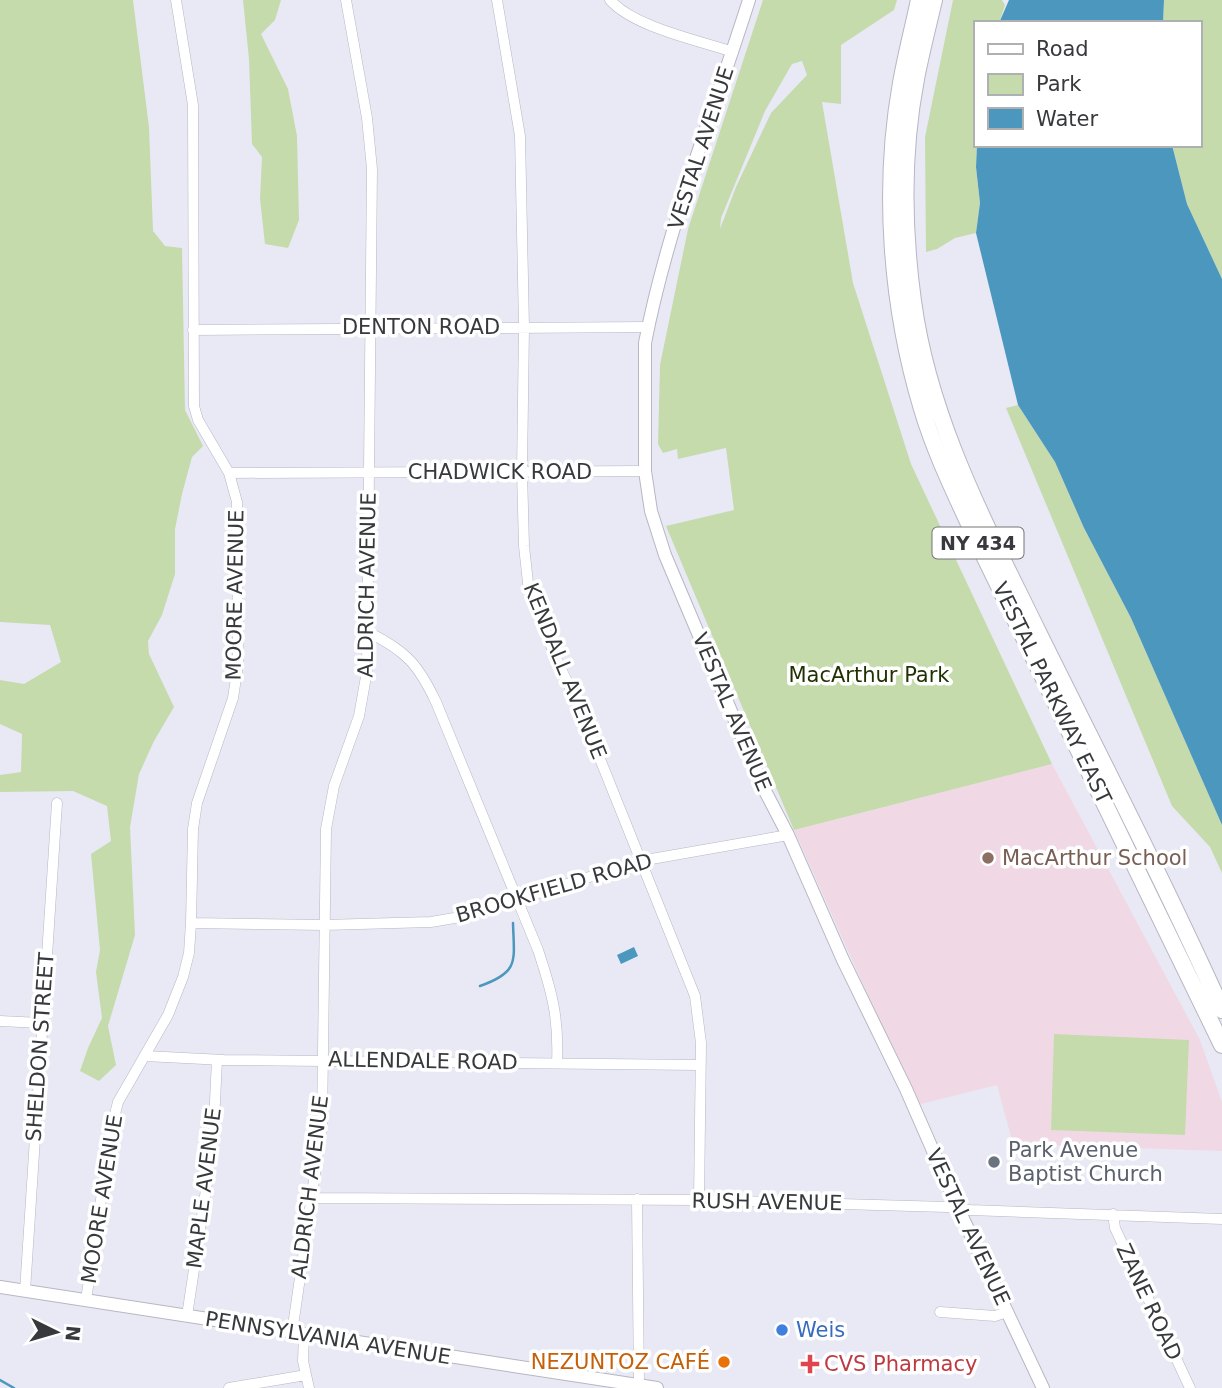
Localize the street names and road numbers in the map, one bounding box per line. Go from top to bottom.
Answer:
street label: VESTAL AVENUE [663,63,739,233]
street label: DENTON ROAD [342,315,500,339]
street label: CHADWICK ROAD [408,460,592,484]
street label: ALDRICH AVENUE [353,492,381,678]
street label: MOORE AVENUE [222,509,248,681]
road number: NY 434 [932,528,1024,558]
street label: VESTAL PARKWAY EAST [988,578,1116,808]
street label: KENDALL AVENUE [519,579,611,763]
street label: VESTAL AVENUE [688,629,776,795]
street label: BROOKFIELD ROAD [453,848,655,928]
street label: SHELDON STREET [21,952,59,1142]
street label: ALLENDALE ROAD [328,1047,518,1075]
street label: ALDRICH AVENUE [287,1094,333,1280]
street label: MAPLE AVENUE [182,1106,226,1270]
street label: MOORE AVENUE [77,1113,127,1285]
street label: VESTAL AVENUE [921,1145,1015,1309]
street label: RUSH AVENUE [691,1189,843,1215]
street label: ZANE ROAD [1112,1240,1186,1364]
street label: PENNSYLVANIA AVENUE [204,1307,452,1369]

